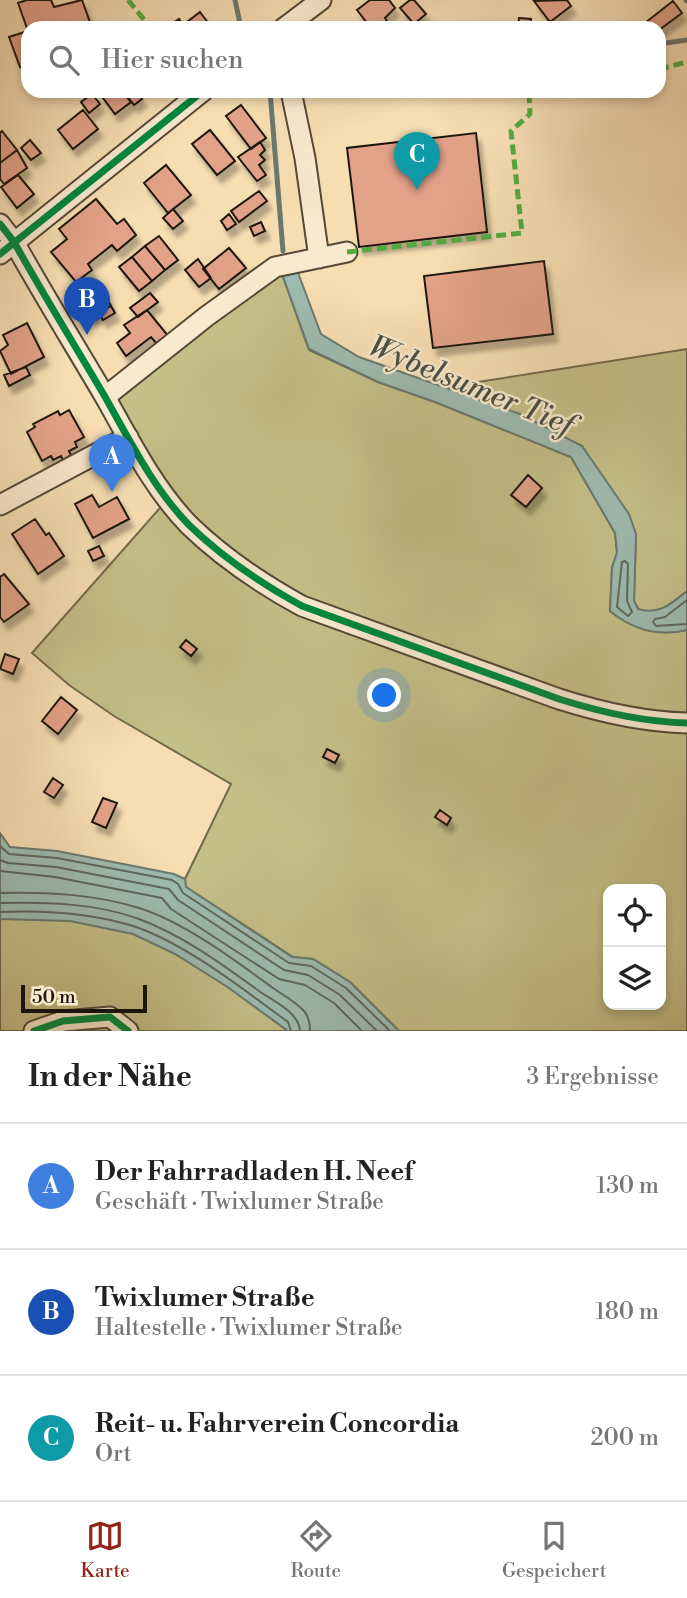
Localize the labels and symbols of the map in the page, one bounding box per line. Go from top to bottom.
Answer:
pin: C [394,132,440,190]
pin: B [64,277,110,335]
water label: Wybelsumer Tief [363,328,586,447]
pin: A [89,434,135,492]
your location [367,678,401,712]
scale bar [21,982,147,1014]

